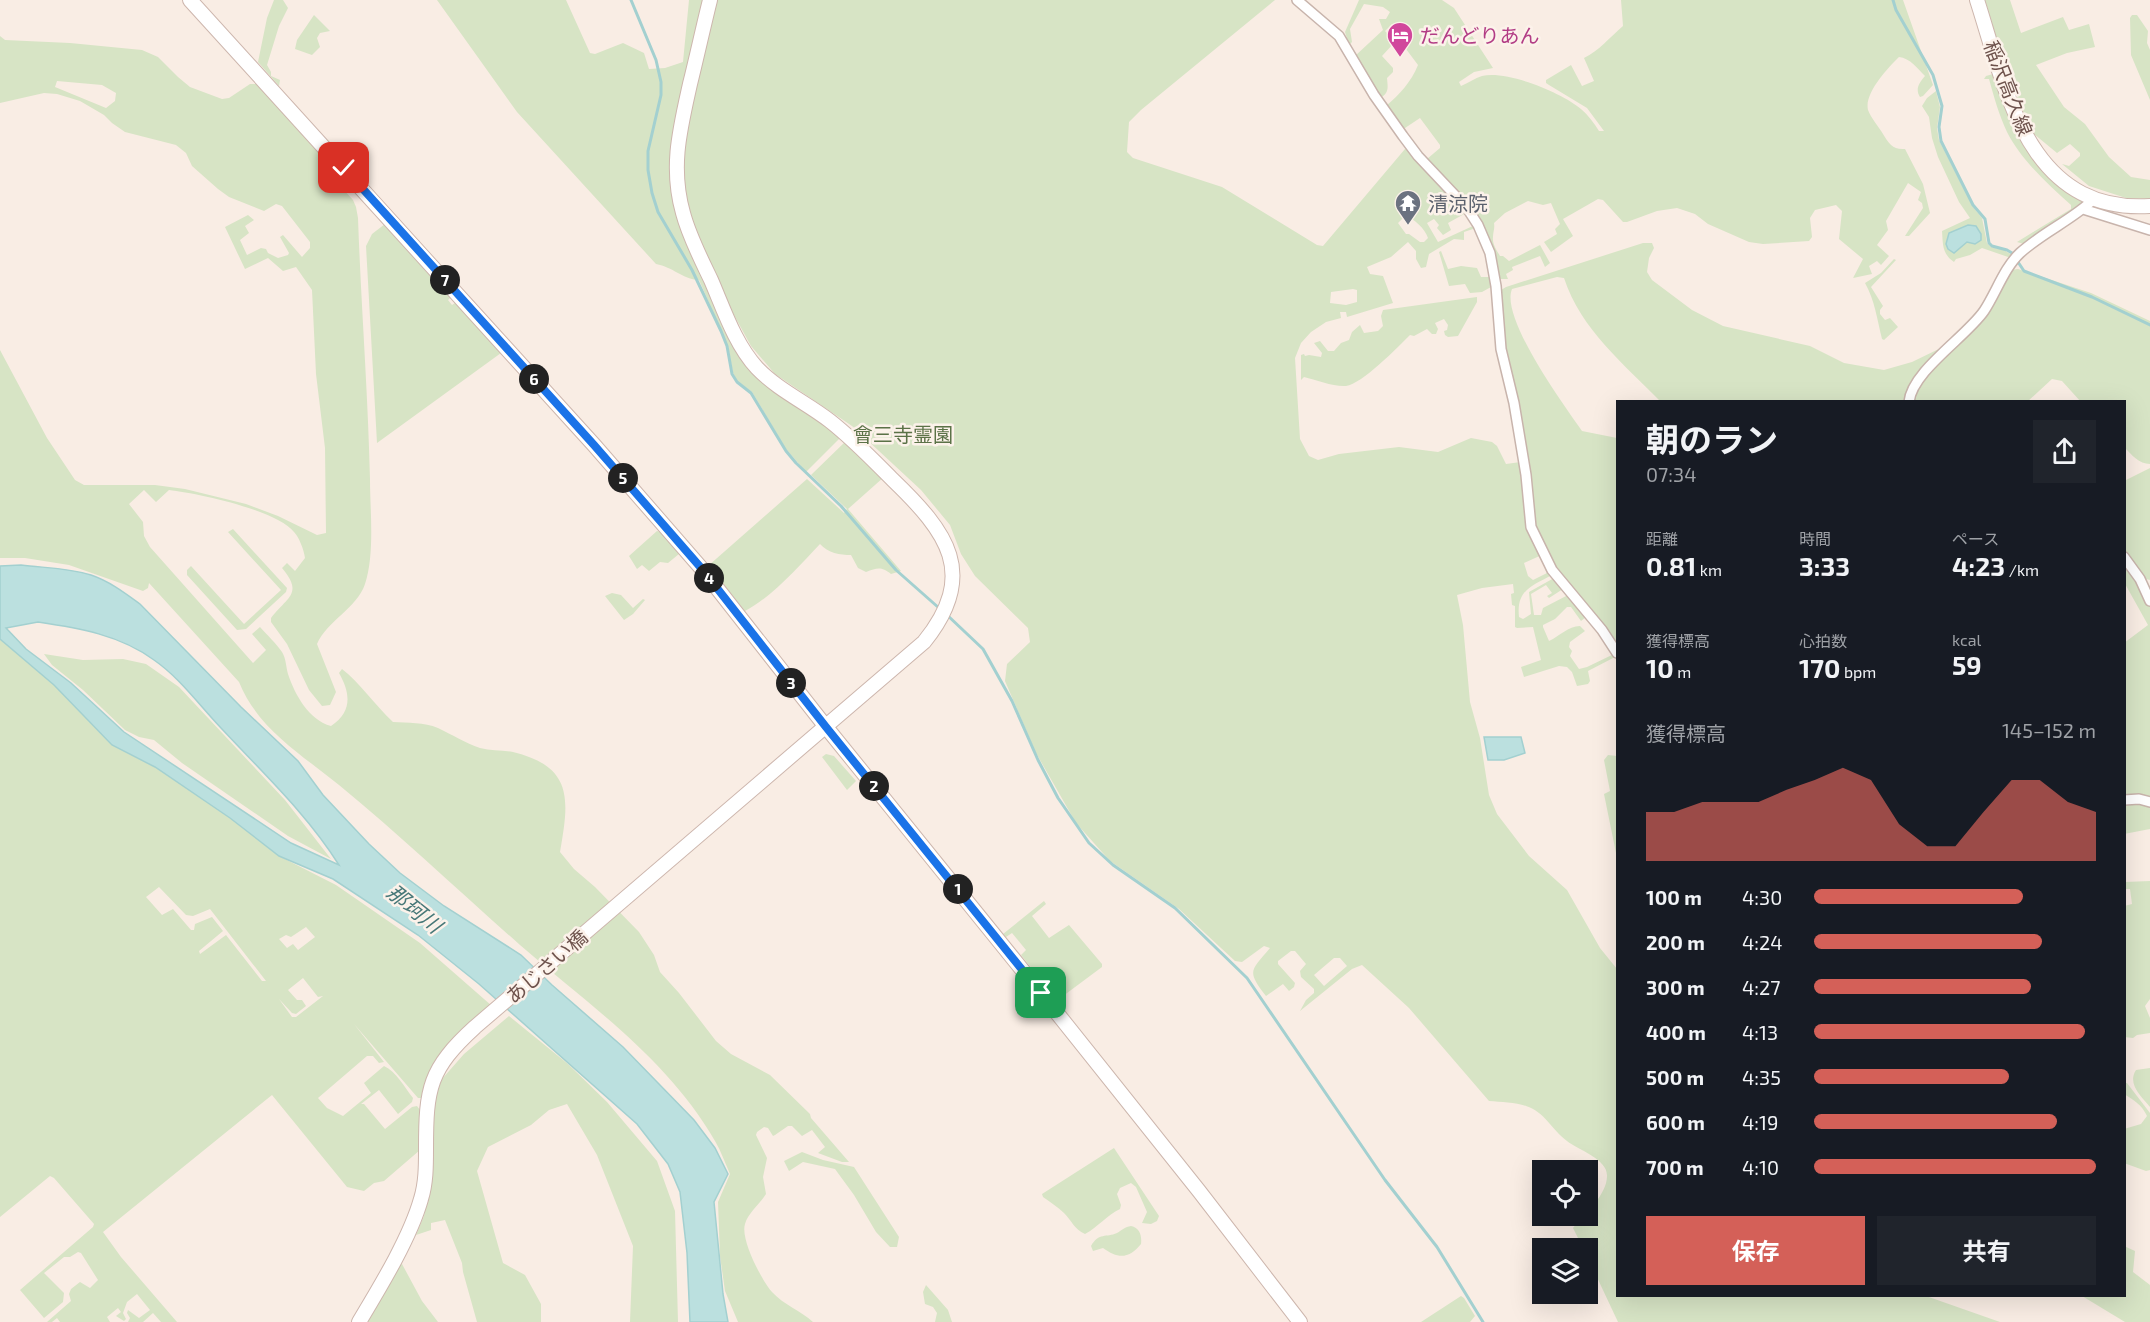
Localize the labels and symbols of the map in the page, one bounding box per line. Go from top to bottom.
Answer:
hotel icon: だんどりあん [1385,20,1415,58]
place label: だんどりあん [1420,23,1539,47]
street label: 稲沢高久線 [1980,37,2038,139]
pin [318,142,369,193]
temple icon: 清涼院 [1393,188,1423,226]
place label: 清涼院 [1428,191,1488,215]
pin: 7 [430,265,460,295]
pin: 6 [519,364,549,394]
park label: 會三寺霊園 [853,422,953,446]
pin: 5 [608,463,638,493]
pin: 4 [694,563,724,593]
pin: 3 [776,668,806,698]
pin: 2 [859,771,889,801]
pin: 1 [943,874,973,904]
water label: 那珂川 [383,878,449,939]
street label: あじさい橋 [500,924,592,1008]
pin [1015,967,1066,1018]

